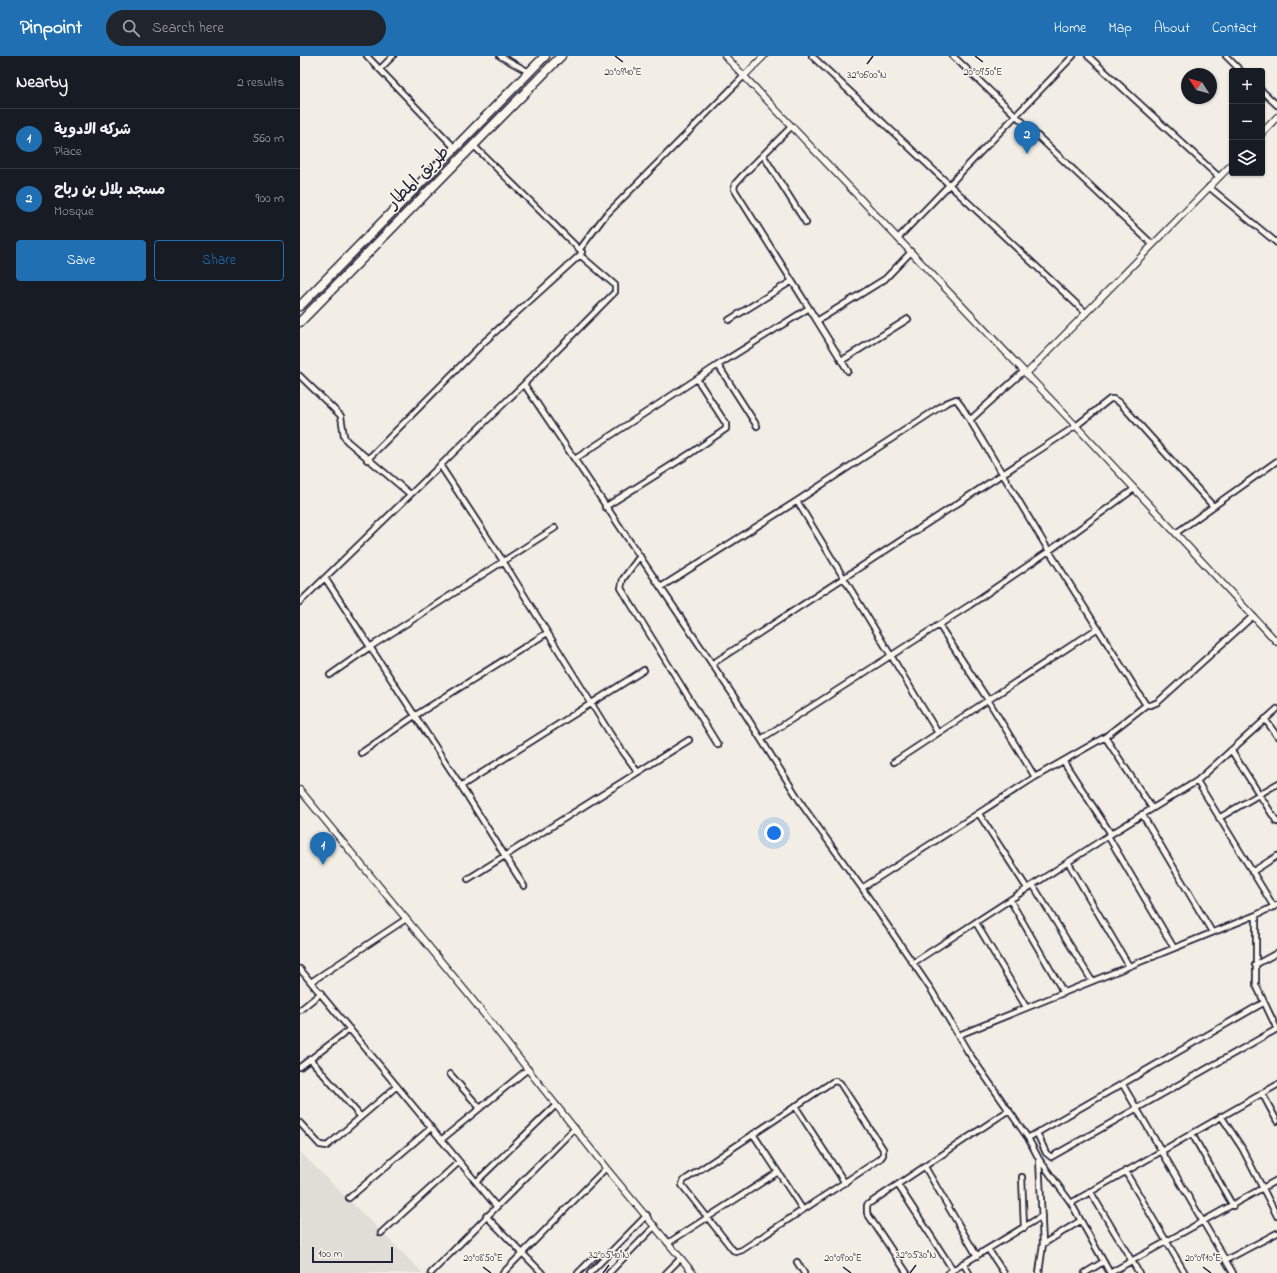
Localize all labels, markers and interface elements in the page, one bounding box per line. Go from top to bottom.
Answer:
search box [106,10,386,46]
text: Pinpoint [20,15,82,42]
icon: search [120,17,142,39]
text: Search here [152,17,224,39]
text: Home [1054,18,1086,39]
text: Map [1108,18,1132,39]
text: About [1154,18,1190,39]
text: Contact [1212,18,1257,39]
text: 20°09'40"E [604,65,642,80]
text: 20°09'50"E [964,65,1002,80]
text: 32°06'00"N [847,68,887,83]
north arrow [1181,68,1217,104]
map controls [1229,68,1265,176]
button: + [1229,68,1265,104]
text: Nearby [16,70,68,95]
text: 2 results [237,73,284,92]
button: − [1229,104,1265,140]
text: شركه الادوية [54,119,131,141]
pin: 2 [1014,121,1040,154]
text: 1 [27,129,31,148]
text: 560 m [252,129,284,148]
button: layers [1229,140,1265,176]
street label: طريق المطار [380,141,456,217]
text: Place [54,142,82,161]
text: مسجد بلال بن رباح [54,179,165,201]
text: 2 [26,189,32,208]
text: 900 m [256,189,284,208]
text: Mosque [54,202,94,221]
button: Save [16,240,146,281]
button: Share [154,240,284,281]
your location [764,823,784,843]
pin: 1 [310,832,336,865]
scale bar [312,1245,393,1264]
text: 100 m [318,1246,342,1262]
text: 32°05'40"N [589,1248,629,1263]
text: 32°05'30"N [896,1248,936,1263]
text: 20°08'50"E [463,1251,503,1266]
text: 20°09'00"E [824,1251,862,1266]
text: 20°09'10"E [1185,1251,1221,1266]

